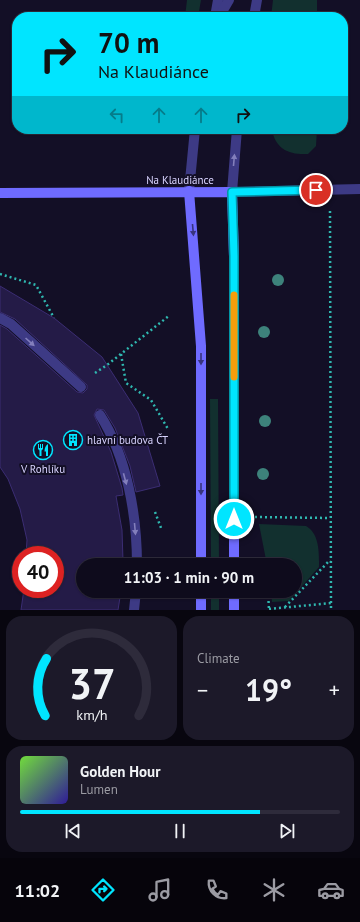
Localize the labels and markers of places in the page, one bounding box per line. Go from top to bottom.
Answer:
pin [299,173,333,207]
building icon: hlavní budova ČT [62,429,84,451]
place label: hlavní budova ČT [87,433,168,447]
restaurant icon: V Rohlíku [32,439,54,461]
place label: V Rohlíku [20,462,65,476]

